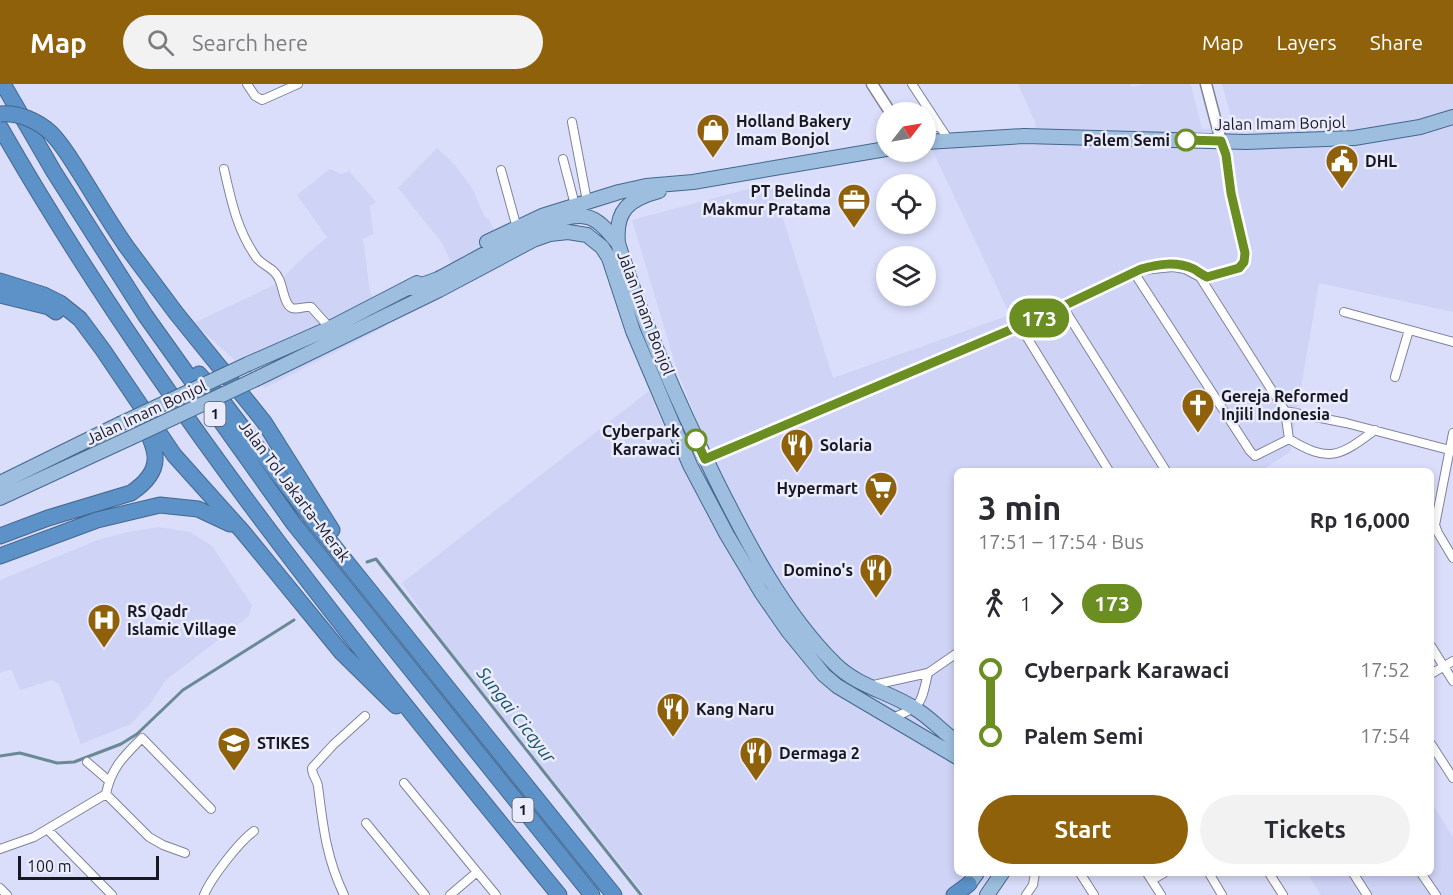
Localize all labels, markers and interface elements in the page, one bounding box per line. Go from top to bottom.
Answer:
search box [123,15,543,69]
icon: search [144,26,177,59]
text: Map [30,27,87,58]
text: Search here [192,30,308,55]
text: Map [1202,30,1243,54]
text: Layers [1276,30,1337,54]
text: Share [1370,30,1423,54]
north arrow [876,102,936,162]
map controls [876,102,936,306]
shop icon: Holland Bakery Imam Bonjol [695,112,731,159]
place label: Holland Bakery Imam Bonjol [736,112,852,148]
street label: Jalan Imam Bonjol [1214,113,1346,133]
marker: Palem Semi [1175,129,1197,151]
place label: Palem Semi [1083,131,1170,149]
public building icon: DHL [1324,143,1360,190]
place label: DHL [1365,152,1397,170]
button: locate [876,174,936,234]
place label: PT Belinda Makmur Pratama [702,182,831,218]
office icon: PT Belinda Makmur Pratama [836,182,872,229]
button: layers [876,246,936,306]
street label: Jalan Imam Bonjol [614,249,678,377]
line badge: 173 [1004,298,1074,338]
text: 173 [1021,306,1057,330]
street label: Jalan Imam Bonjol [83,376,209,448]
church icon: Gereja Reformed Injili Indonesia [1180,387,1216,434]
place label: Gereja Reformed Injili Indonesia [1221,387,1349,423]
road number: 1 [204,402,226,426]
street label: Jalan Tol Jakarta–Merak [236,417,354,565]
place label: Cyberpark Karawaci [602,422,680,458]
restaurant icon: Solaria [779,427,815,474]
marker: Cyberpark Karawaci [685,429,707,451]
place label: Solaria [820,436,872,454]
supermarket icon: Hypermart [863,470,899,517]
place label: Hypermart [777,479,858,497]
text: 3 min [978,489,1061,526]
text: Rp 16,000 [1310,507,1410,532]
text: 17:51 – 17:54 · Bus [978,530,1144,553]
restaurant icon: Domino's [858,552,894,599]
place label: Domino's [783,561,853,579]
icon: walk [978,587,1011,620]
icon: forward [1040,587,1073,620]
text: 173 [1094,591,1130,615]
text: 1 [1020,592,1031,615]
hospital icon: RS Qadr Islamic Village [86,602,122,649]
place label: RS Qadr Islamic Village [127,602,236,638]
text: Cyberpark Karawaci [1024,657,1229,682]
text: 17:52 [1360,658,1410,681]
water label: Sungai Cicayur [473,662,561,767]
restaurant icon: Kang Naru [655,691,691,738]
place label: Kang Naru [696,700,774,718]
text: Palem Semi [1024,723,1143,748]
text: 17:54 [1360,724,1410,747]
school or university icon: STIKES [216,725,252,772]
place label: STIKES [257,734,310,752]
restaurant icon: Dermaga 2 [738,735,774,782]
place label: Dermaga 2 [779,744,860,762]
button: Start [978,795,1188,864]
button: Tickets [1200,795,1410,864]
road number: 1 [512,798,534,822]
scale bar [18,853,159,880]
text: 100 m [27,857,72,875]

